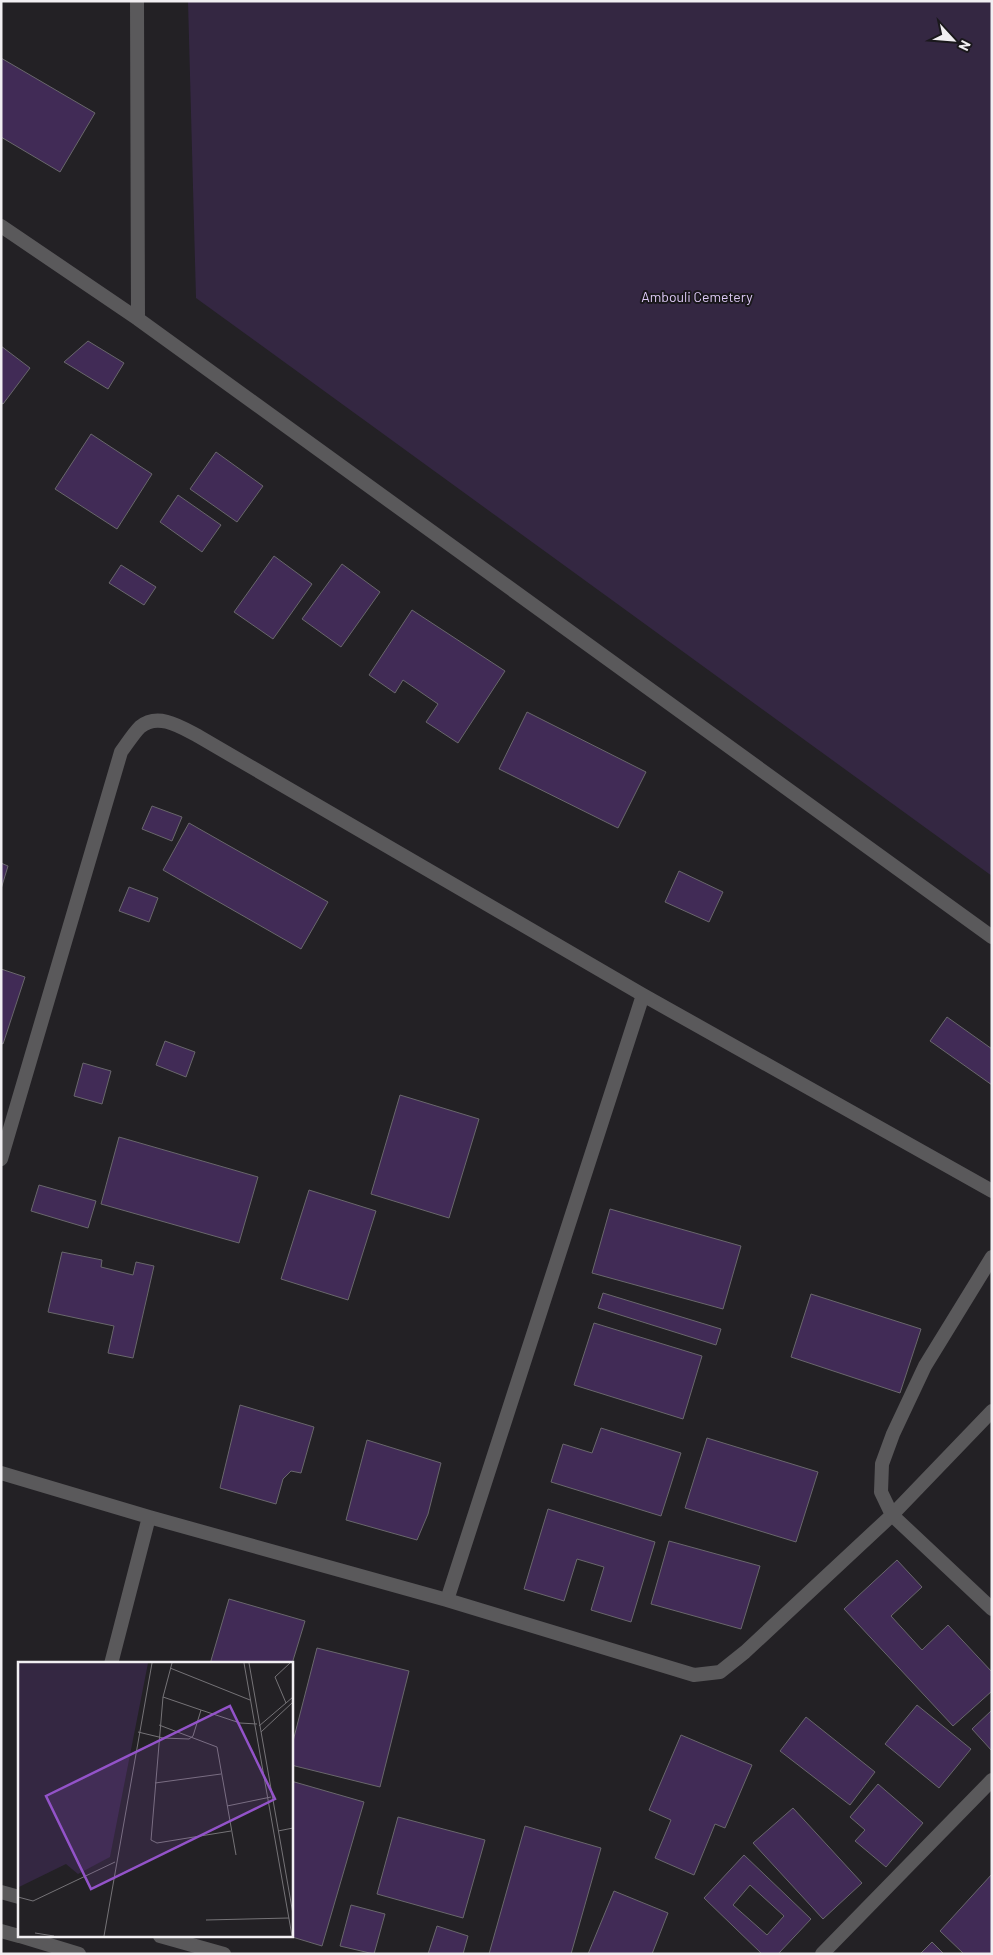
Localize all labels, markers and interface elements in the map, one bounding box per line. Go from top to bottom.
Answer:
north arrow [928,15,978,65]
text: N [955,38,975,54]
park label: Ambouli Cemetery [641,288,753,305]
inset map [18,1662,292,1938]

